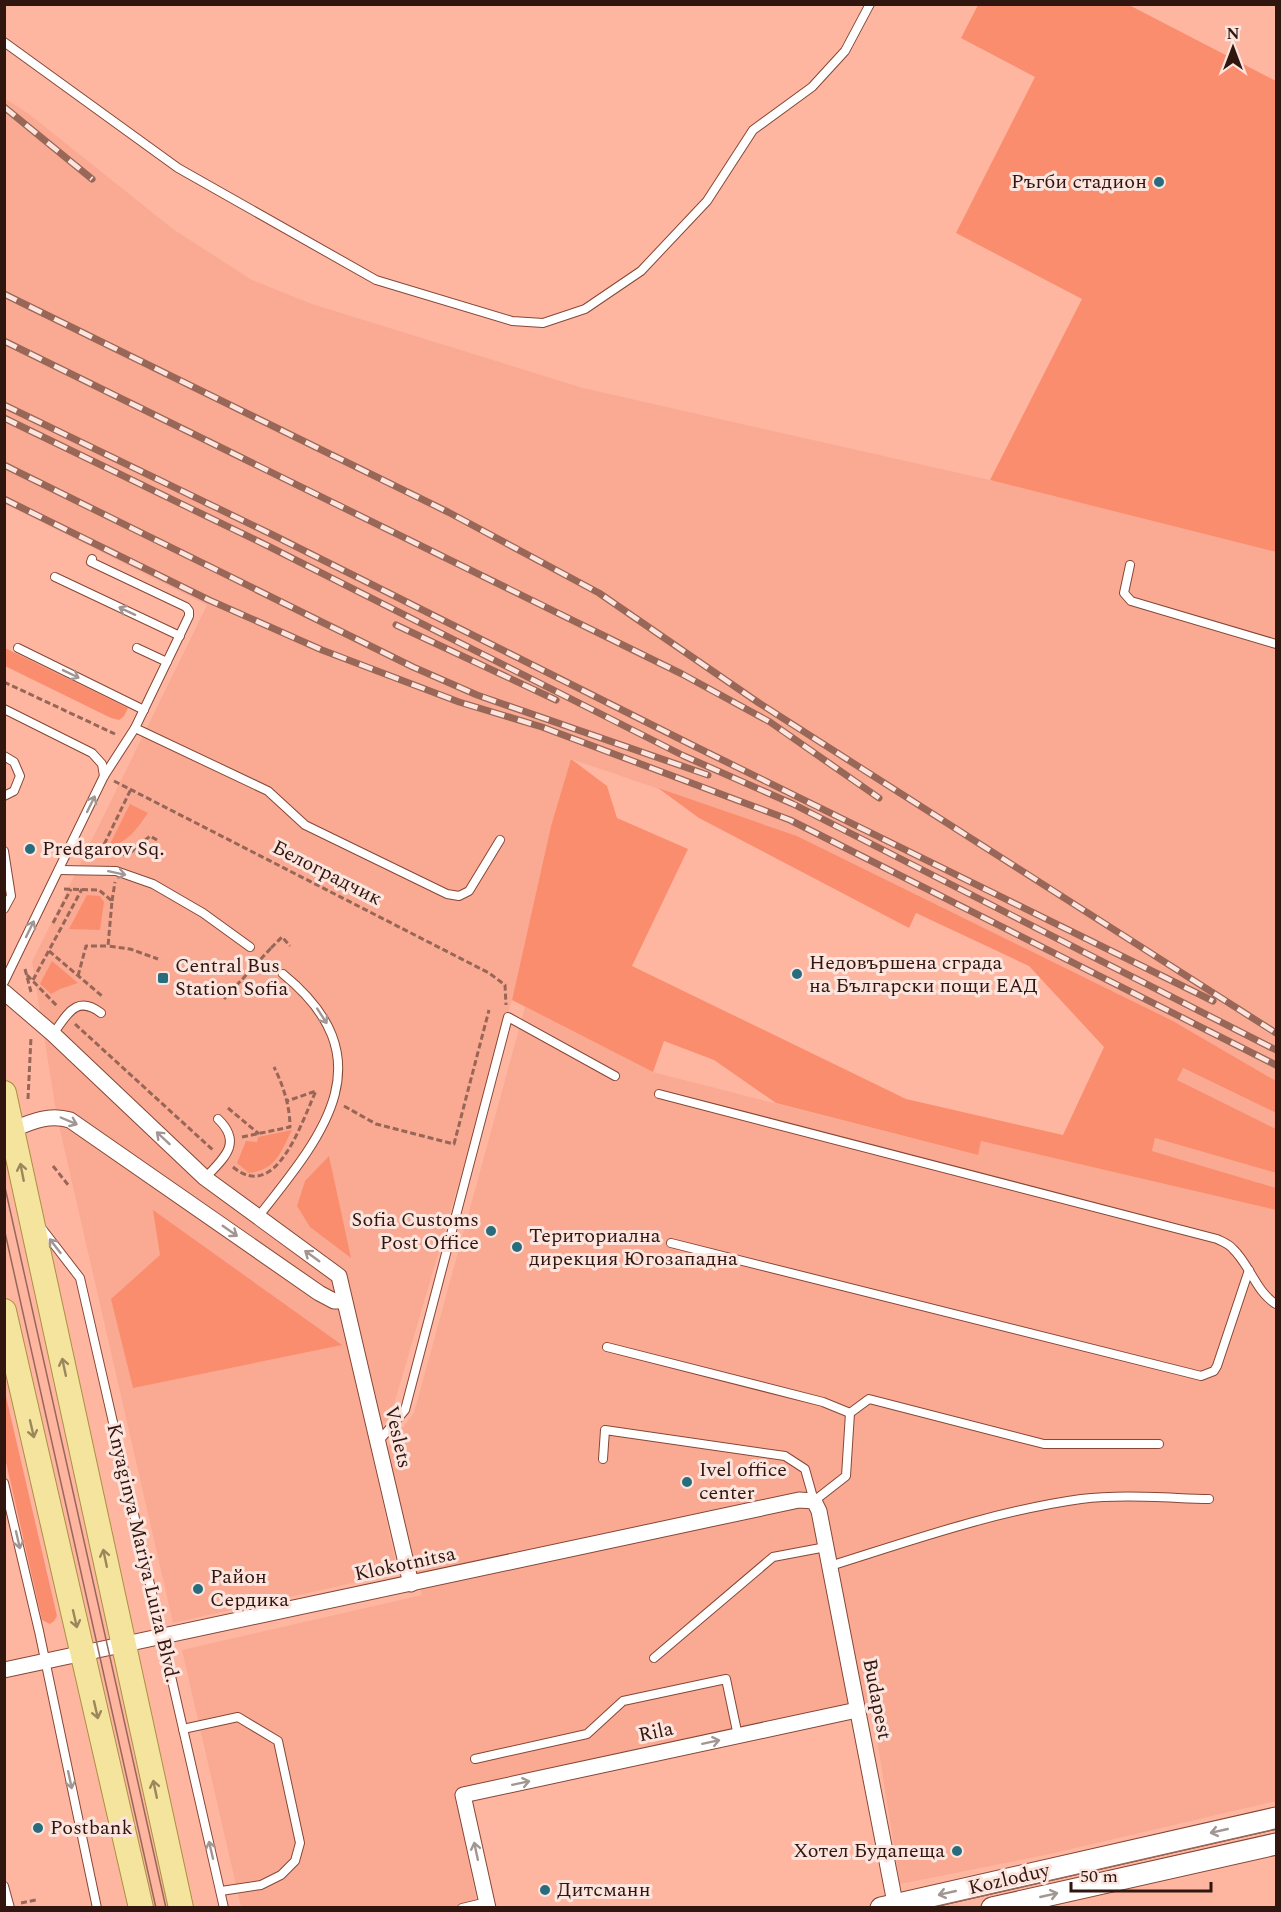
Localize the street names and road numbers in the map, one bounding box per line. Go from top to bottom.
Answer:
street label: Белоградчик [267,832,387,914]
street label: Veslets [376,1403,420,1471]
street label: Knyaginya Mariya Luiza Blvd. [99,1421,187,1685]
street label: Klokotnitsa [352,1539,459,1589]
street label: Budapest [854,1656,900,1742]
street label: Rila [636,1714,677,1750]
street label: Kozloduy [965,1855,1054,1903]

